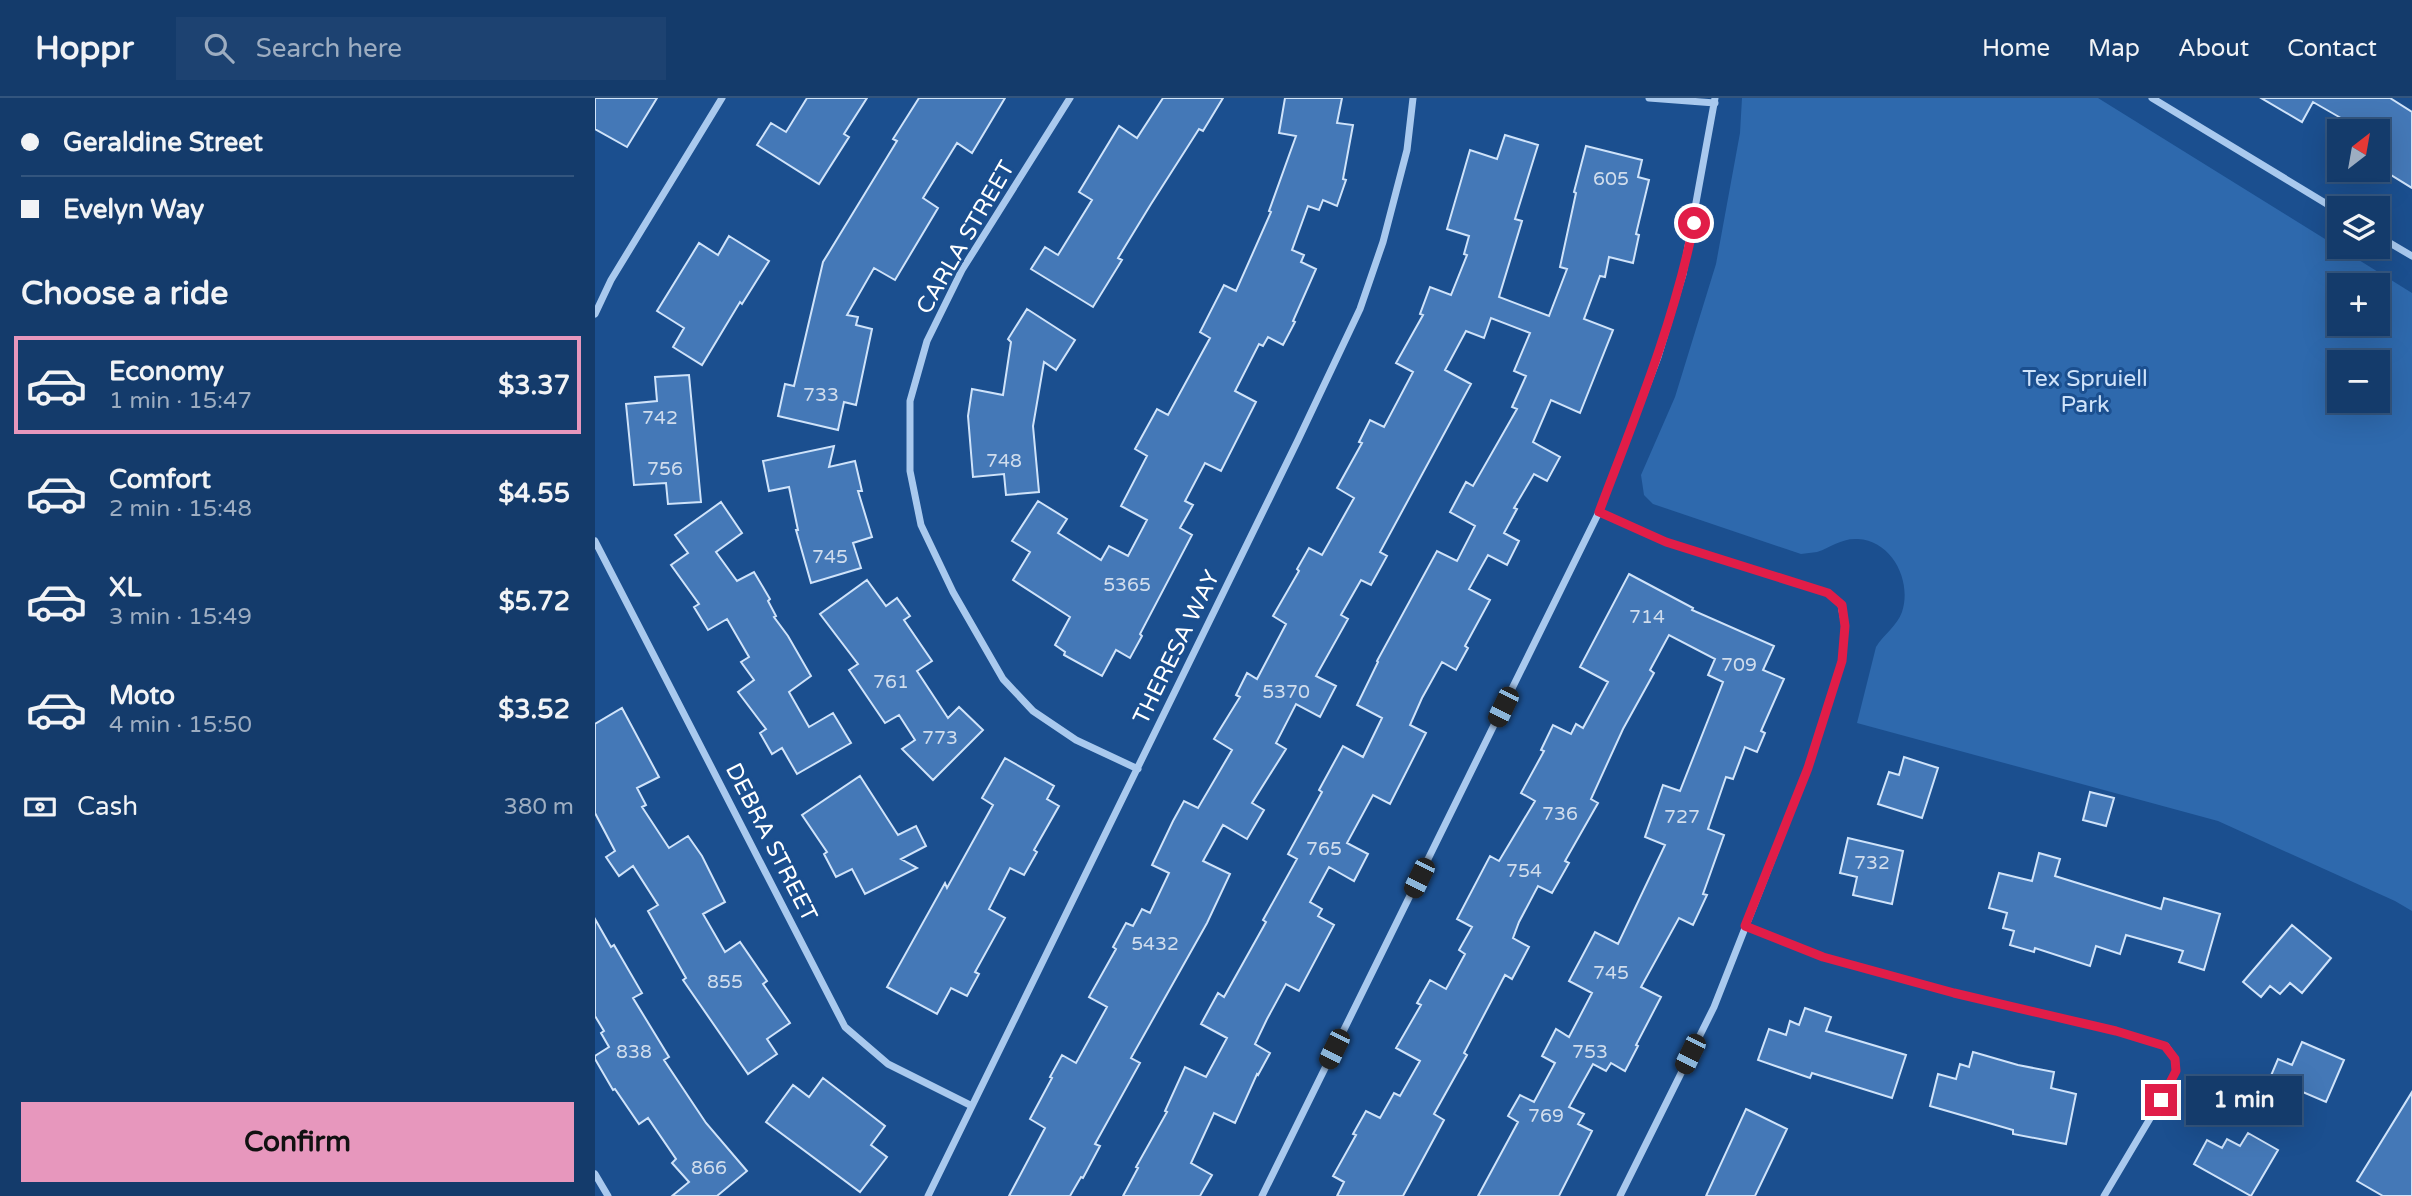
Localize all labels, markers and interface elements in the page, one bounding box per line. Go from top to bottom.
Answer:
search box [176,17,666,80]
text: Hoppr [35,29,134,68]
icon: search [200,29,238,67]
text: Search here [256,33,402,64]
text: Home [1982,34,2050,63]
text: Map [2088,34,2140,63]
text: About [2178,34,2249,63]
text: Contact [2287,34,2377,63]
north arrow [2327,119,2391,182]
map controls [2327,119,2390,413]
text: Geraldine Street [63,127,263,158]
street label: CARLA STREET [911,156,1021,319]
house number: 605 [1593,168,1629,190]
text: Evelyn Way [63,194,204,225]
button: layers [2327,196,2390,259]
route start [1678,207,1710,239]
button: + [2327,273,2390,336]
text: Choose a ride [21,275,228,313]
button: − [2327,350,2390,413]
icon: car [25,354,88,417]
text: Economy [109,356,224,387]
park label: Tex Spruiell Park [2022,365,2148,419]
text: $3.37 [498,370,570,401]
house number: 733 [803,384,839,406]
text: 1 min · 15:47 [109,387,252,415]
house number: 742 [642,407,678,429]
house number: 748 [986,450,1022,472]
house number: 756 [647,458,683,480]
icon: car [25,462,88,525]
text: Comfort [109,464,211,495]
text: $4.55 [498,478,570,509]
text: 2 min · 15:48 [109,495,252,523]
house number: 745 [812,546,848,568]
street label: THERESA WAY [1127,565,1226,729]
icon: car [25,570,88,633]
text: XL [109,572,141,603]
house number: 5365 [1103,574,1151,596]
text: $5.72 [499,586,570,617]
text: 3 min · 15:49 [109,603,252,631]
house number: 714 [1629,606,1665,628]
house number: 709 [1721,654,1757,676]
house number: 761 [873,671,909,693]
icon: car [25,678,88,741]
text: Moto [109,680,175,711]
house number: 5370 [1262,681,1310,703]
car [1485,684,1522,730]
text: $3.52 [498,694,570,725]
text: 4 min · 15:50 [109,711,252,739]
house number: 773 [922,727,958,749]
street label: DEBRA STREET [719,758,823,927]
icon: cash [21,788,59,826]
text: Cash [77,791,138,822]
text: 380 m [504,793,574,821]
house number: 736 [1542,803,1578,825]
house number: 727 [1664,806,1700,828]
house number: 765 [1306,838,1342,860]
house number: 732 [1854,852,1890,874]
car [1401,855,1438,901]
house number: 754 [1506,860,1542,882]
house number: 5432 [1131,933,1179,955]
house number: 745 [1593,962,1629,984]
house number: 855 [707,971,743,993]
car [1316,1026,1353,1072]
car [1672,1031,1709,1077]
house number: 838 [616,1041,652,1063]
house number: 753 [1572,1041,1608,1063]
callout: 1 min [2185,1076,2301,1124]
route end [2145,1084,2177,1116]
text: 1 min [2213,1086,2275,1114]
button: Confirm [21,1102,574,1182]
house number: 769 [1528,1105,1564,1127]
house number: 866 [691,1157,727,1179]

